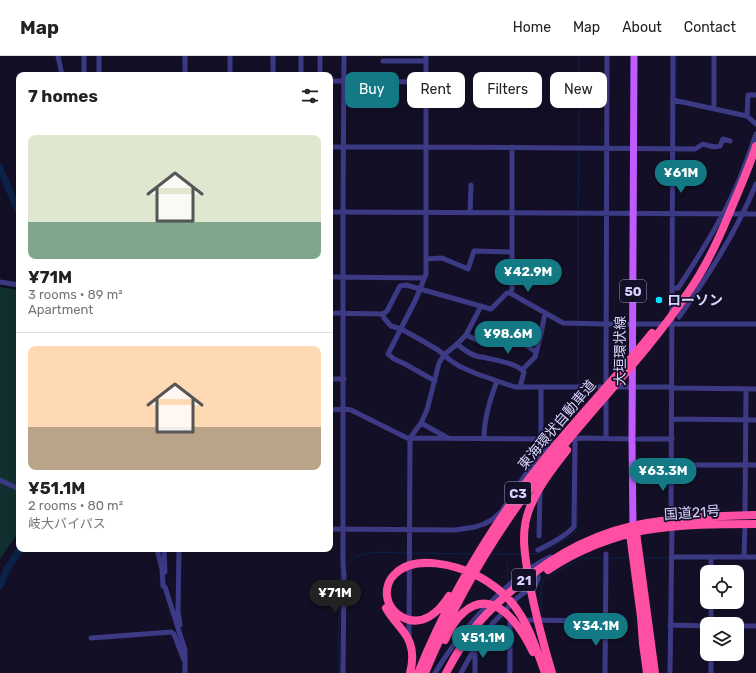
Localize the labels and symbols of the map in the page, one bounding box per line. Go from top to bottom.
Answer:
pin: ¥61M [657,160,705,194]
pin: ¥42.9M [495,259,561,293]
road number: 50 [620,280,646,302]
place label: ローソン [667,292,723,309]
marker: ローソン [654,295,664,305]
street label: 大垣環状線 [612,316,629,386]
pin: ¥98.6M [475,321,541,355]
street label: 東海環状自動車道 [514,377,600,473]
pin: ¥63.3M [630,458,696,492]
road number: C3 [505,482,531,504]
street label: 国道21号 [663,503,721,523]
road number: 21 [512,569,536,591]
pin: ¥71M [311,580,359,614]
pin: ¥34.1M [563,613,629,647]
pin: ¥51.1M [450,625,516,659]

